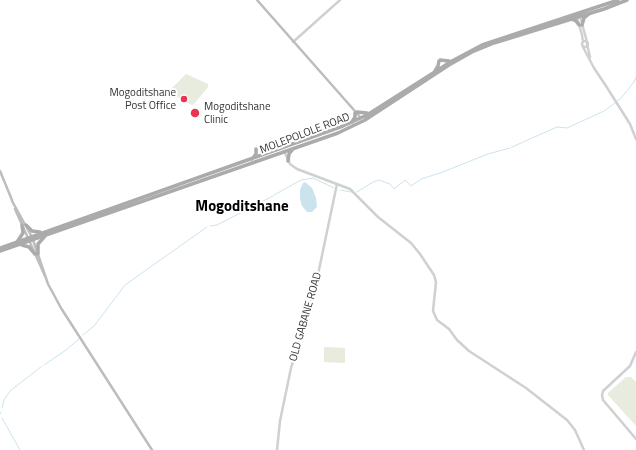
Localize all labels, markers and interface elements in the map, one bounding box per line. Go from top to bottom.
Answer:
place label: Mogoditshane Post Office [109,86,176,112]
marker: Mogoditshane Post Office [179,94,189,104]
place label: Mogoditshane Clinic [204,100,271,126]
marker: Mogoditshane Clinic [189,107,201,119]
street label: MOLEPOLOLE ROAD [258,111,352,157]
district label: Mogoditshane [195,198,289,216]
street label: OLD GABANE ROAD [287,271,325,363]

